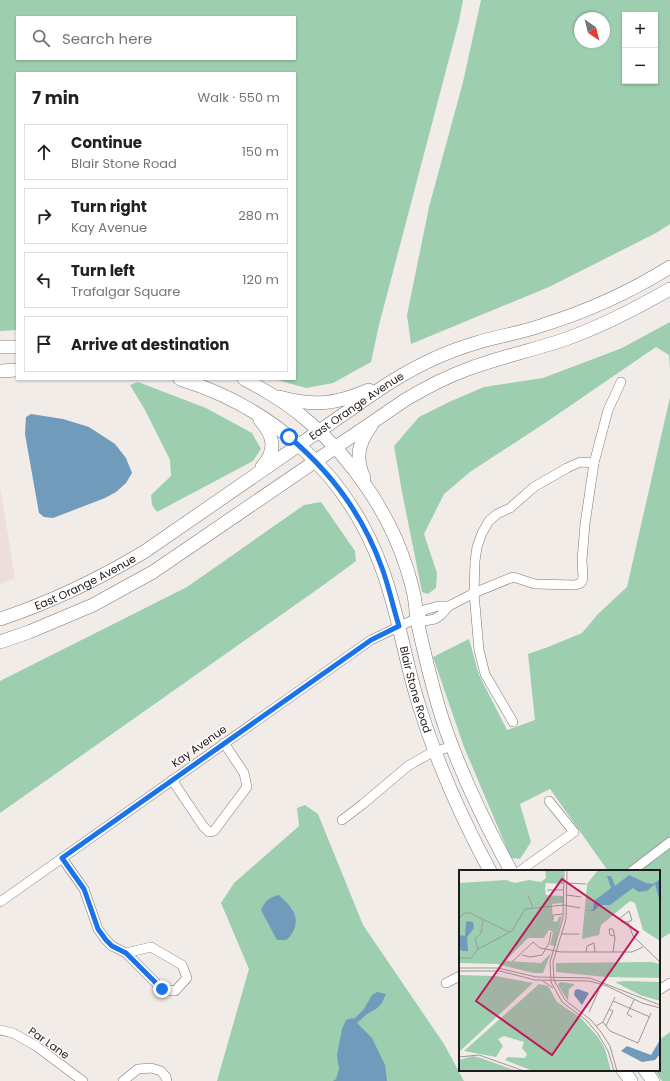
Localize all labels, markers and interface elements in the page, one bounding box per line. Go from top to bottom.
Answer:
north arrow [574,12,610,48]
map controls [622,12,658,84]
button: + [622,12,658,48]
search box [16,16,296,60]
icon: search [30,27,52,49]
text: Search here [62,28,152,49]
button: − [622,48,658,84]
text: 7 min [32,86,79,110]
text: Walk · 550 m [198,88,280,107]
text: Continue [71,132,142,153]
icon: ahead [33,141,55,163]
text: 150 m [242,142,279,161]
text: Blair Stone Road [71,154,177,173]
text: Turn right [71,196,147,217]
icon: right [33,205,55,227]
text: 280 m [238,206,279,225]
text: Kay Avenue [71,218,147,237]
text: Turn left [71,260,135,281]
icon: left [33,269,55,291]
text: 120 m [242,270,279,289]
text: Trafalgar Square [71,282,180,301]
icon: arrive [33,333,55,355]
text: Arrive at destination [71,334,229,355]
street label: East Orange Avenue [306,368,407,444]
route start [280,428,298,446]
street label: East Orange Avenue [32,550,139,614]
street label: Blair Stone Road [396,645,436,735]
street label: Kay Avenue [168,721,230,771]
inset map [459,870,660,1071]
route end [153,980,171,998]
street label: Par Lane [25,1023,73,1063]

